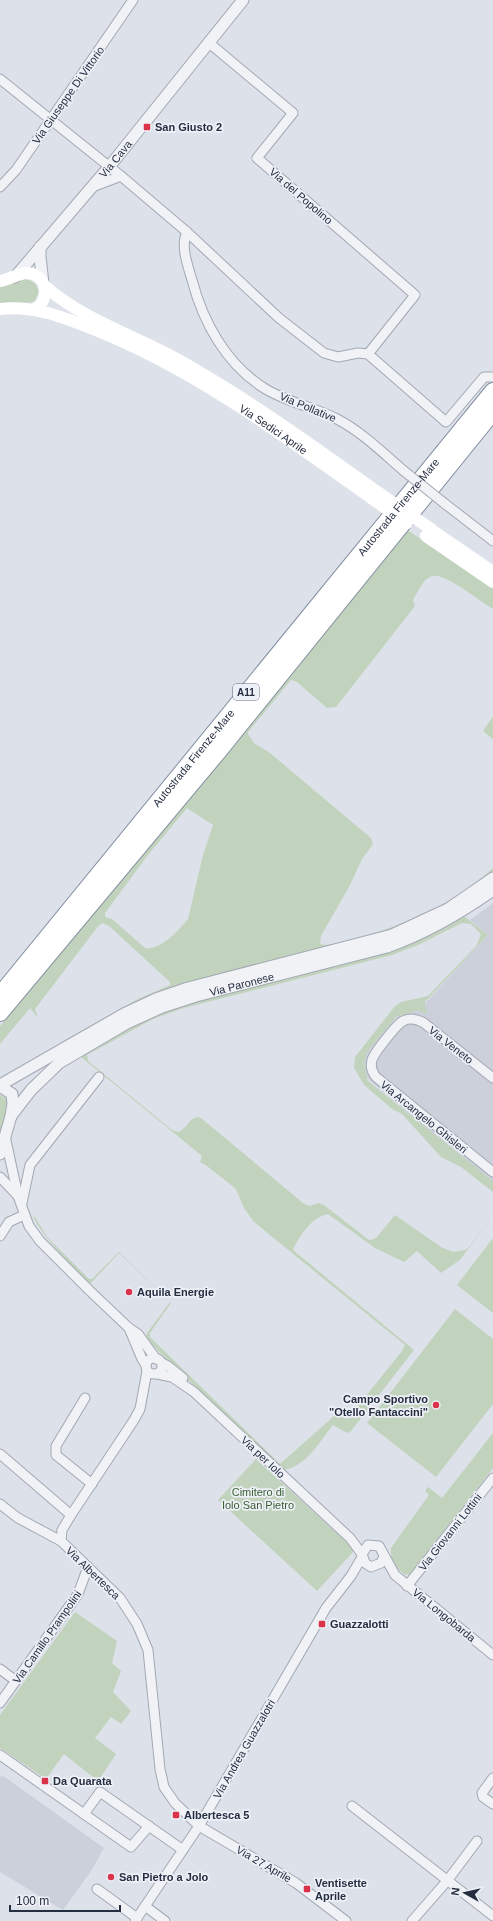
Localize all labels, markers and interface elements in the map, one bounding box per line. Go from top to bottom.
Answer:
street label: Via Giuseppe Di Vittorio [30,44,106,146]
place label: San Giusto 2 [155,121,222,133]
marker: San Giusto 2 [142,122,152,132]
street label: Via Cava [97,137,135,180]
street label: Via del Popolino [267,165,335,227]
street label: Via Pollative [278,390,338,424]
street label: Via Sedici Aprile [237,402,310,457]
street label: Autostrada Firenze-Mare [355,456,442,558]
road number: A11 [233,684,259,700]
street label: Autostrada Firenze-Mare [150,707,237,809]
street label: Via Paronese [208,970,275,998]
street label: Via Veneto [426,1024,476,1066]
street label: Via Arcangelo Ghisleri [378,1078,470,1156]
place label: Aquila Energie [137,1286,214,1298]
marker: Aquila Energie [124,1287,134,1297]
place label: Campo Sportivo "Otello Fantaccini" [329,1393,428,1418]
marker: Campo Sportivo "Otello Fantaccini" [431,1400,441,1410]
street label: Via per Iolo [239,1434,287,1480]
park label: Cimitero di Iolo San Pietro [222,1486,294,1511]
street label: Via Giovanni Lottini [416,1491,484,1573]
street label: Via Albertesca [64,1544,123,1602]
street label: Via Longobarda [410,1586,479,1645]
street label: Via Camillo Prampolini [10,1588,84,1686]
place label: Guazzalotti [330,1618,389,1630]
marker: Guazzalotti [317,1619,327,1629]
street label: Via Andrea Guazzalotri [211,1697,277,1801]
place label: Da Quarata [53,1775,113,1787]
marker: Da Quarata [40,1776,50,1786]
place label: Albertesca 5 [184,1809,249,1821]
marker: Albertesca 5 [171,1810,181,1820]
street label: Via 27 Aprile [234,1843,294,1885]
place label: San Pietro a Jolo [119,1871,209,1883]
marker: San Pietro a Jolo [106,1872,116,1882]
north arrow [445,1873,485,1913]
place label: Ventisette Aprile [315,1877,367,1902]
marker: Ventisette Aprile [302,1884,312,1894]
scale bar [10,1887,120,1913]
text: N [449,1887,462,1896]
text: 100 m [16,1894,49,1908]

